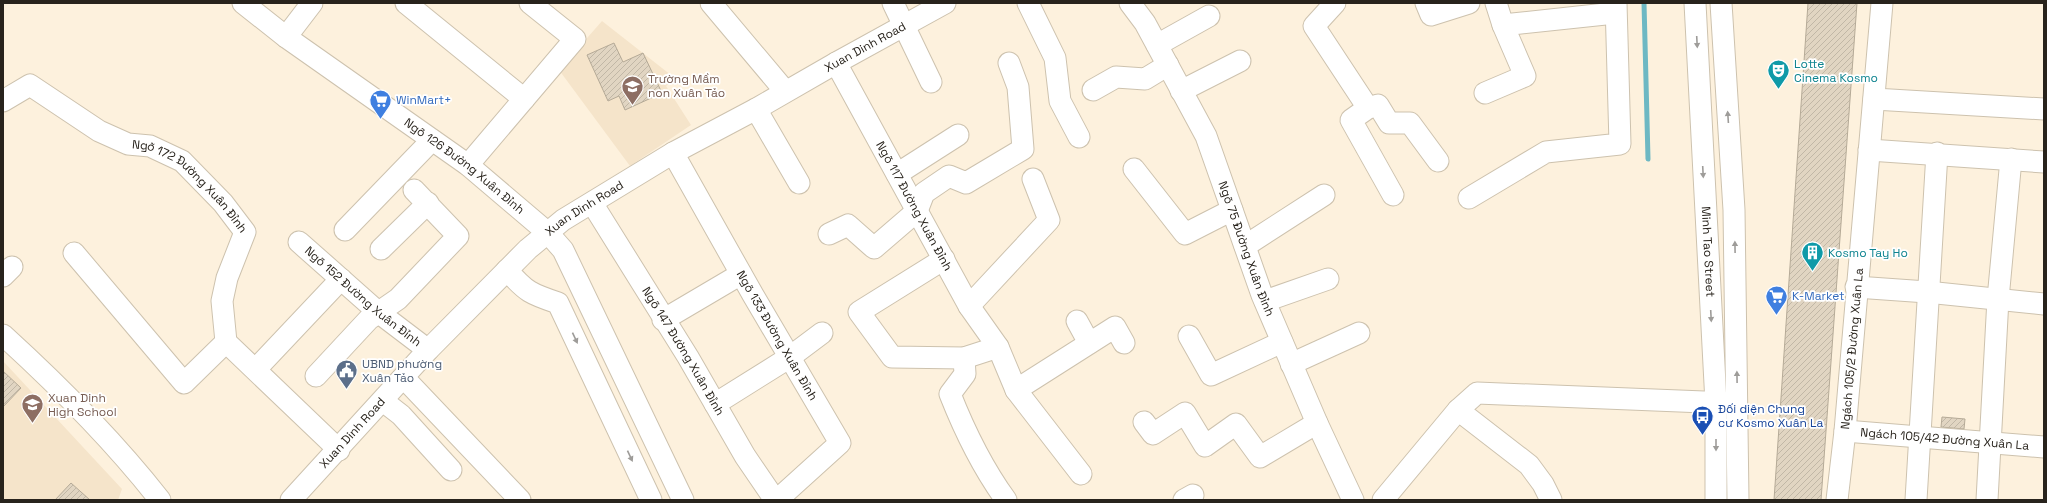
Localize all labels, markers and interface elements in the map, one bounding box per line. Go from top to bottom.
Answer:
street label: Xuan Dinh Road [822,18,909,76]
one-way arrow [1693,36,1700,48]
place label: Lotte Cinema Kosmo [1794,56,1878,86]
theatre icon: Lotte Cinema Kosmo [1765,58,1791,91]
place label: Trường Mầm non Xuân Tảo [648,71,725,101]
school or university icon: Trường Mầm non Xuân Tảo [619,73,645,106]
supermarket icon: WinMart+ [367,87,393,120]
place label: WinMart+ [396,92,452,108]
one-way arrow [1725,111,1732,123]
street label: Ngõ 126 Đường Xuân Đỉnh [401,115,528,218]
street label: Ngõ 172 Đường Xuân Đỉnh [131,136,251,236]
street label: Ngõ 117 Đường Xuân Đỉnh [872,138,956,274]
one-way arrow [1700,166,1707,178]
street label: Xuan Dinh Road [542,177,627,240]
street label: Ngõ 75 Đường Xuân Đỉnh [1215,179,1278,319]
street label: Minh Tao Street [1698,206,1718,297]
one-way arrow [1732,240,1738,253]
building icon: Kosmo Tay Ho [1800,240,1826,273]
street label: Ngõ 152 Đường Xuân Đỉnh [301,243,425,350]
place label: Kosmo Tay Ho [1828,245,1908,261]
street label: Ngách 105/2 Đường Xuân La [1837,267,1867,430]
street label: Ngõ 133 Đường Xuân Đỉnh [733,268,821,403]
supermarket icon: K-Market [1764,283,1790,316]
street label: Ngõ 147 Đường Xuân Đỉnh [638,284,728,418]
place label: K-Market [1792,288,1845,304]
one-way arrow [1708,310,1715,322]
one-way arrow [572,333,578,344]
place label: UBND phường Xuân Tảo [362,356,442,386]
public building icon: UBND phường Xuân Tảo [334,358,360,391]
one-way arrow [1734,370,1740,383]
place label: Xuan Dinh High School [48,390,117,420]
school or university icon: Xuan Dinh High School [20,392,46,425]
street label: Xuan Dinh Road [316,394,389,472]
place label: Đối diện Chung cư Kosmo Xuân La [1718,401,1824,431]
bus stop icon: Đối diện Chung cư Kosmo Xuân La [1690,403,1716,436]
street label: Ngách 105/42 Đường Xuân La [1860,424,2030,454]
one-way arrow [1713,439,1719,452]
one-way arrow [627,450,633,462]

